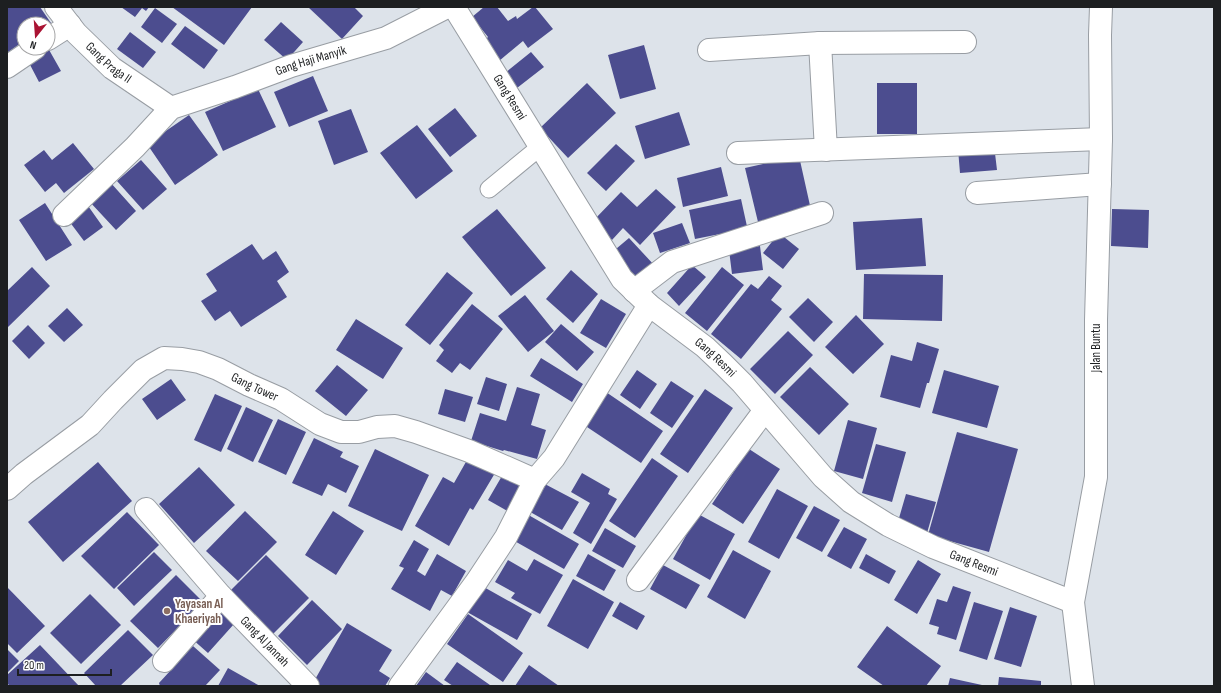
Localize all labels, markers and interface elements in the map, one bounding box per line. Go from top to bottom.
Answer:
north arrow [16,16,56,56]
text: N [28,38,38,52]
street label: Gang Praga II [82,39,135,87]
street label: Gang Haji Manyik [273,42,348,79]
street label: Gang Resmi [490,71,530,123]
street label: Jalan Buntu [1088,324,1104,374]
street label: Gang Resmi [692,334,740,381]
street label: Gang Tower [228,369,281,405]
street label: Gang Resmi [947,546,1000,580]
place label: Yayasan Al Khaeriyah [175,596,224,627]
marker: Yayasan Al Khaeriyah [162,606,172,616]
street label: Gang Al Jannah [237,613,293,670]
scale bar [18,651,111,677]
text: 20 m [24,658,44,673]

